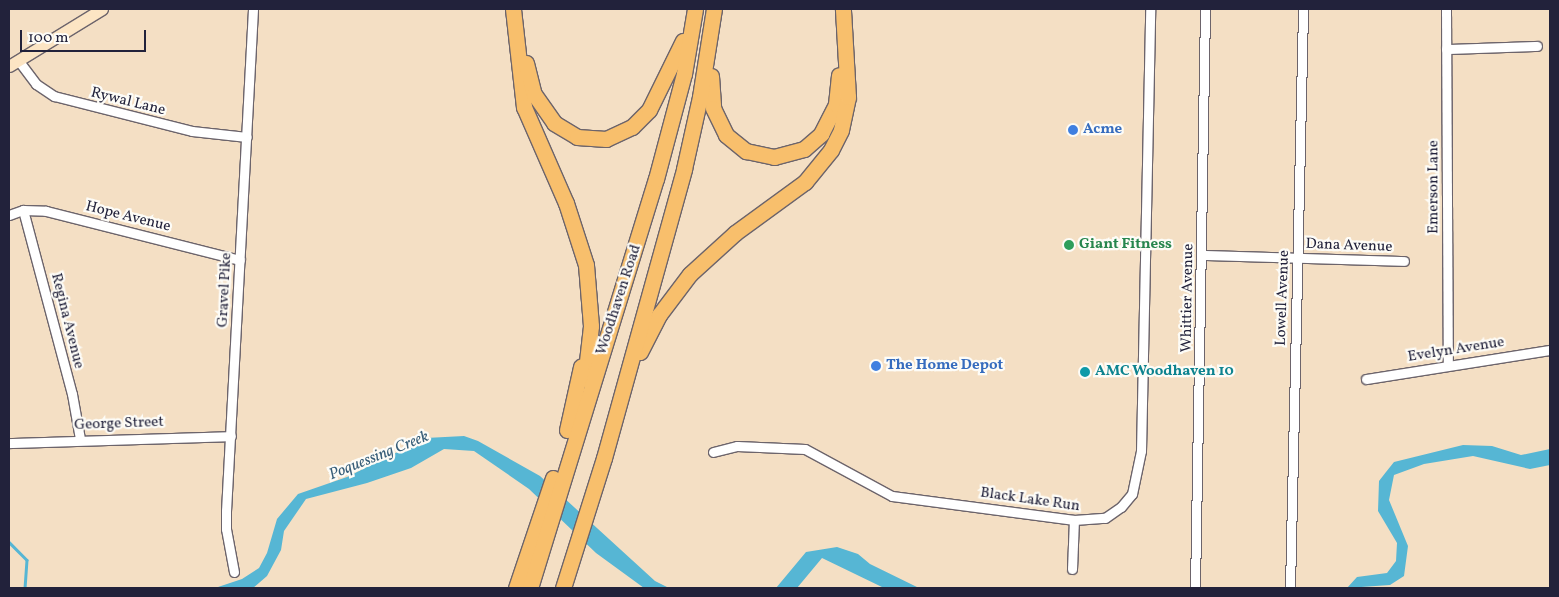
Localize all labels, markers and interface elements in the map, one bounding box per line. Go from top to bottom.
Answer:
scale bar [22,20,149,52]
text: 100 m [28,28,68,49]
street label: Rywal Lane [89,84,167,120]
place label: Acme [1083,121,1122,139]
marker: Acme [1067,124,1079,136]
street label: Emerson Lane [1425,140,1443,234]
street label: Hope Avenue [84,198,172,236]
street label: Dana Avenue [1305,235,1393,257]
place label: Giant Fitness [1079,236,1172,254]
marker: Giant Fitness [1063,239,1075,251]
street label: Woodhaven Road [593,243,645,357]
street label: Whittier Avenue [1178,243,1198,353]
street label: Lowell Avenue [1272,250,1294,346]
street label: Gravel Pike [214,252,236,328]
street label: Regina Avenue [46,271,88,371]
street label: Evelyn Avenue [1406,333,1506,367]
place label: The Home Depot [886,357,1003,375]
marker: The Home Depot [870,360,882,372]
place label: AMC Woodhaven 10 [1095,363,1234,381]
marker: AMC Woodhaven 10 [1079,366,1091,378]
street label: George Street [74,413,164,435]
water label: Poquessing Creek [326,427,432,485]
street label: Black Lake Run [979,484,1081,516]

